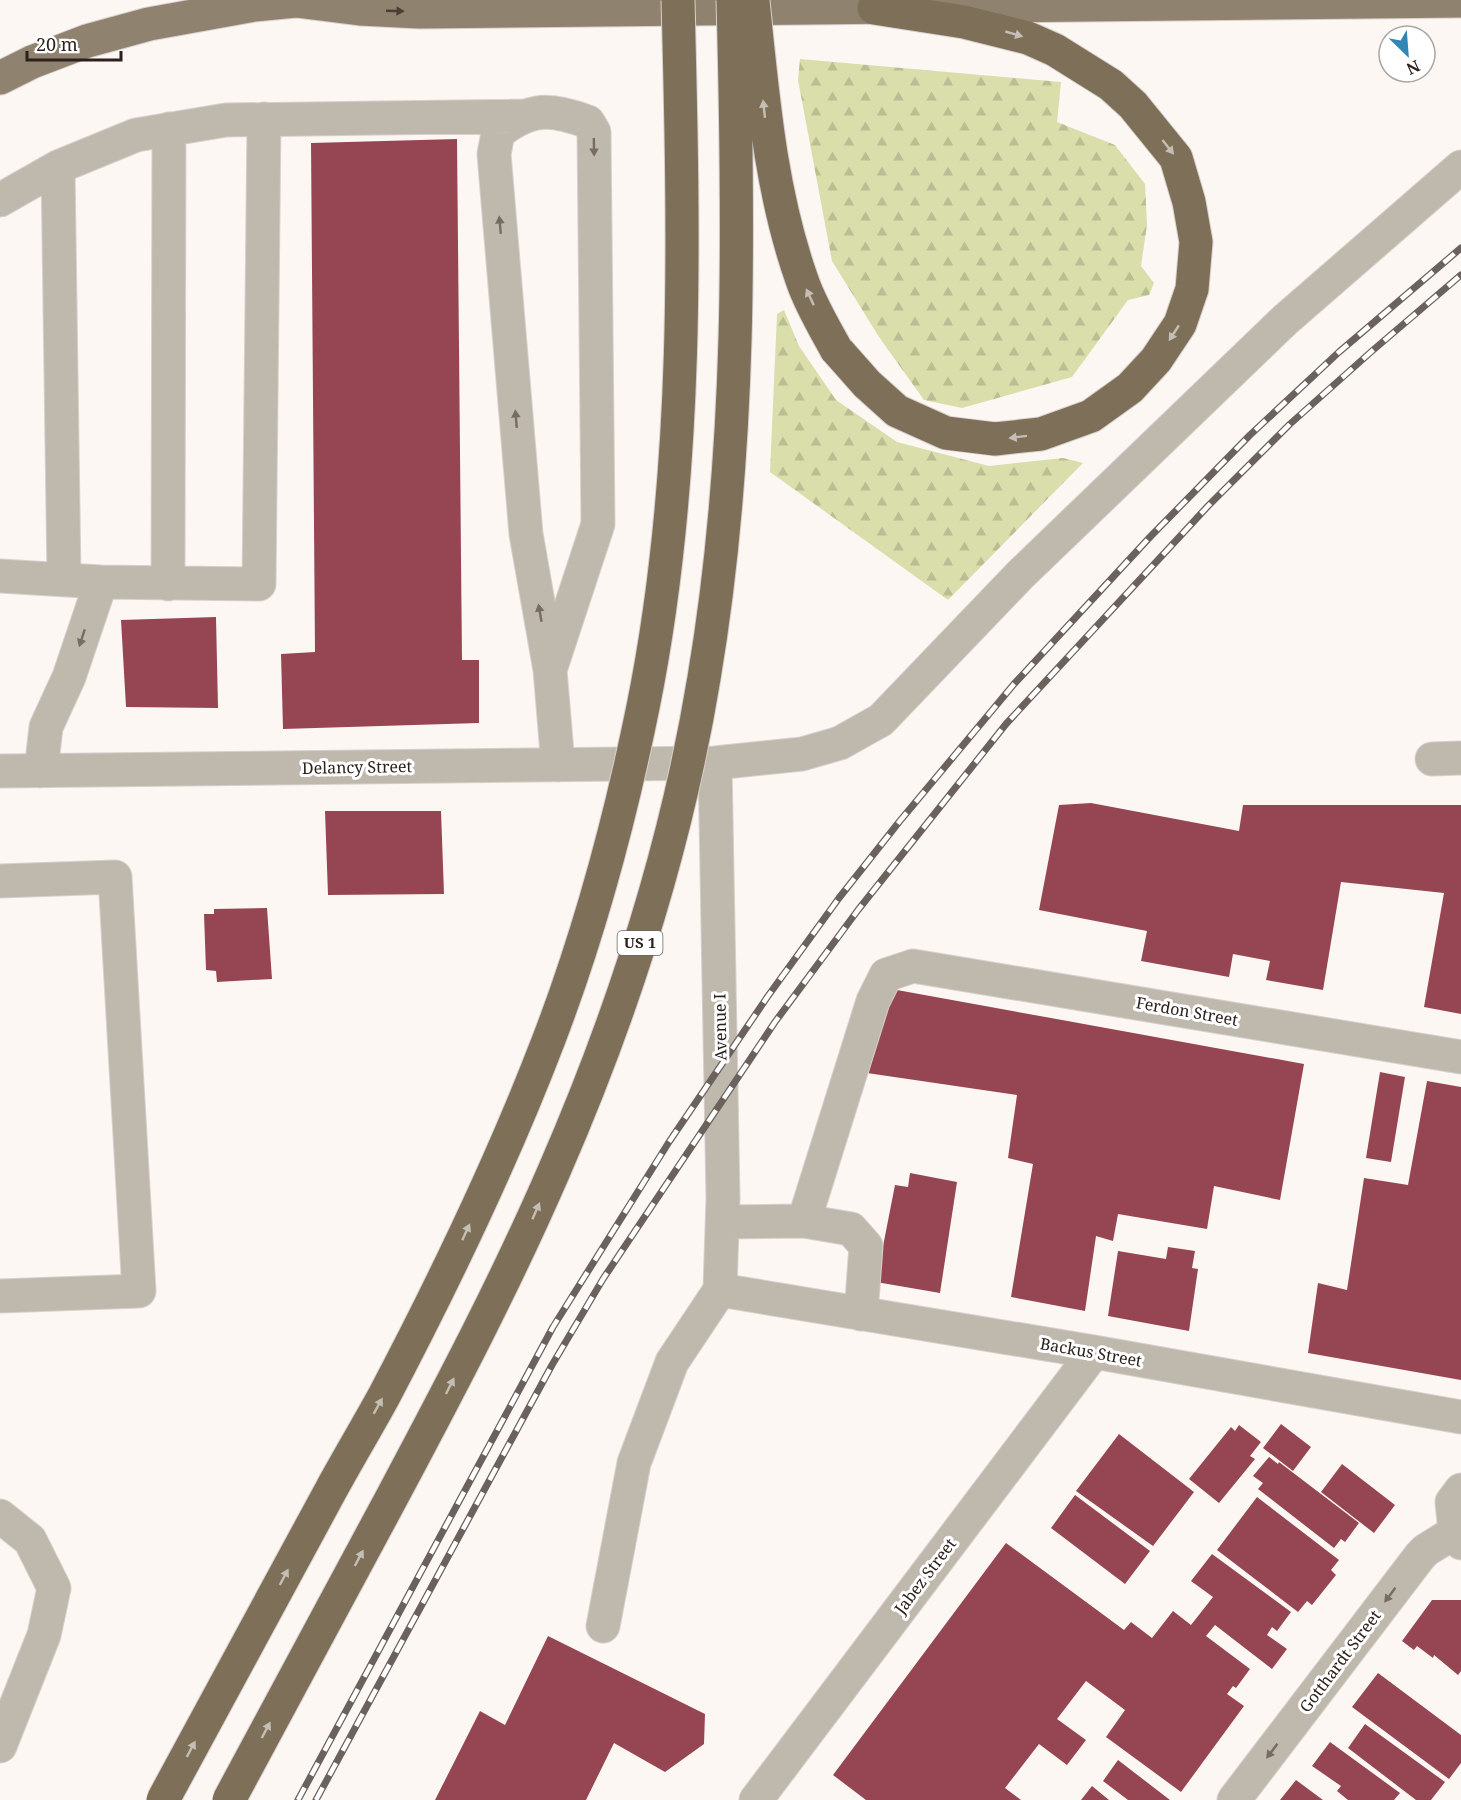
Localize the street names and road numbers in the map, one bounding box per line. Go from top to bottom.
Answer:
street label: Delancy Street [302,755,413,779]
road number: US 1 [618,931,662,955]
street label: Ferdon Street [1134,991,1240,1031]
street label: Avenue I [708,993,732,1061]
street label: Backus Street [1038,1332,1144,1372]
street label: Jabez Street [889,1533,961,1619]
street label: Gotthardt Street [1294,1605,1386,1717]

